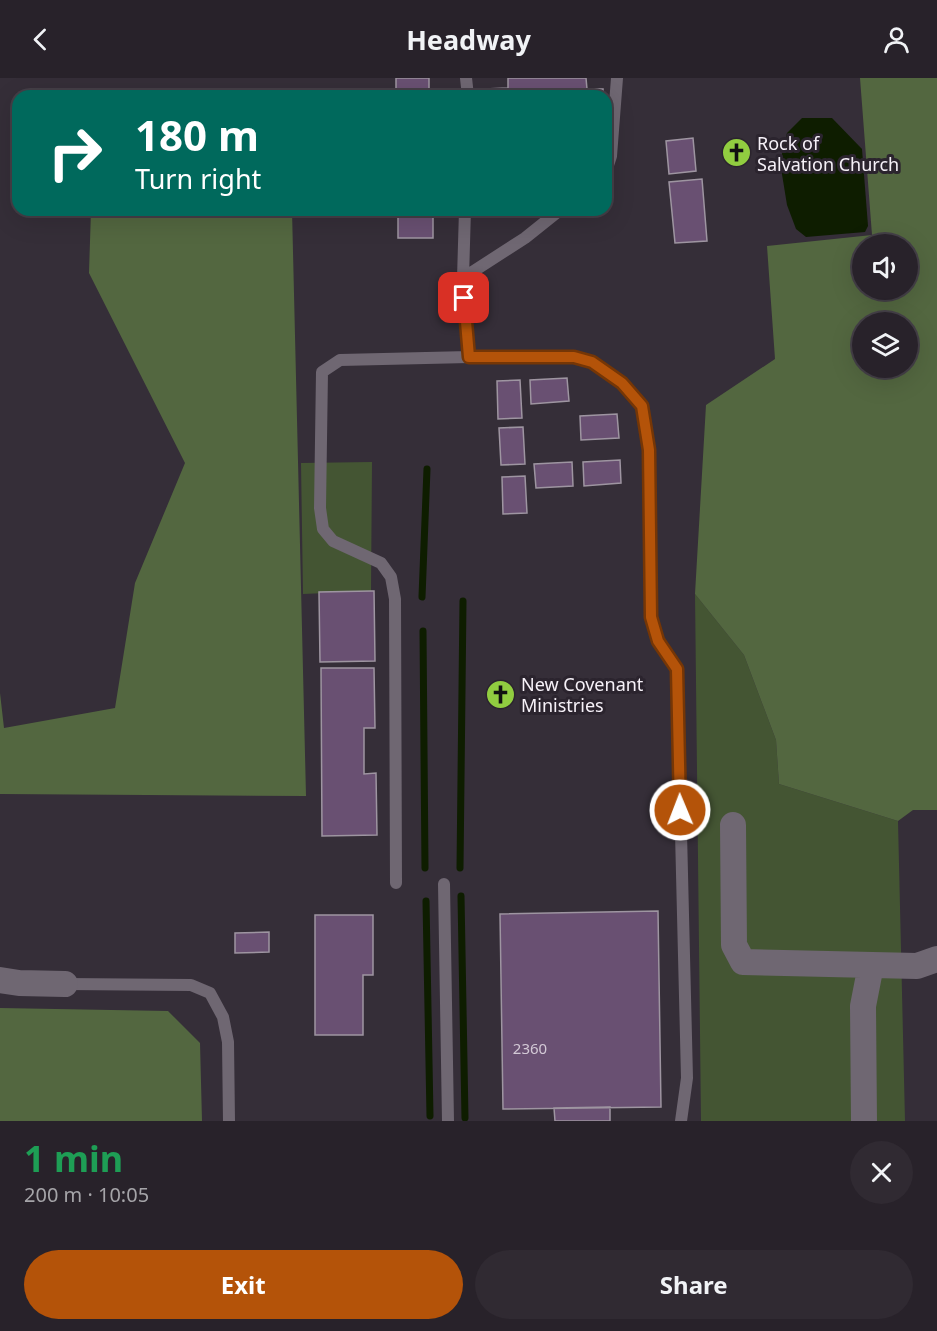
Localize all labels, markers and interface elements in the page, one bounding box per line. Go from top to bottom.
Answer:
text: Headway [406,21,531,58]
icon: back [24,23,57,56]
icon: person [880,23,913,56]
text: 180 m [135,106,259,163]
icon: right [36,114,114,192]
place label: Rock of Salvation Church [757,131,899,176]
church icon: Rock of Salvation Church [720,137,752,169]
text: Turn right [135,160,261,197]
map controls [852,234,918,378]
button: sound [852,234,918,300]
pin [438,272,489,323]
icon: arrive [447,281,480,314]
button: layers [852,312,918,378]
place label: New Covenant Ministries [521,672,644,717]
church icon: New Covenant Ministries [484,678,516,710]
position arrow [648,778,712,842]
house number: 2360 [513,1038,547,1058]
text: 1 min [24,1134,123,1183]
button: close [850,1141,913,1204]
text: 200 m · 10:05 [24,1181,149,1208]
button: Exit [24,1250,463,1319]
button: Share [475,1250,913,1319]

